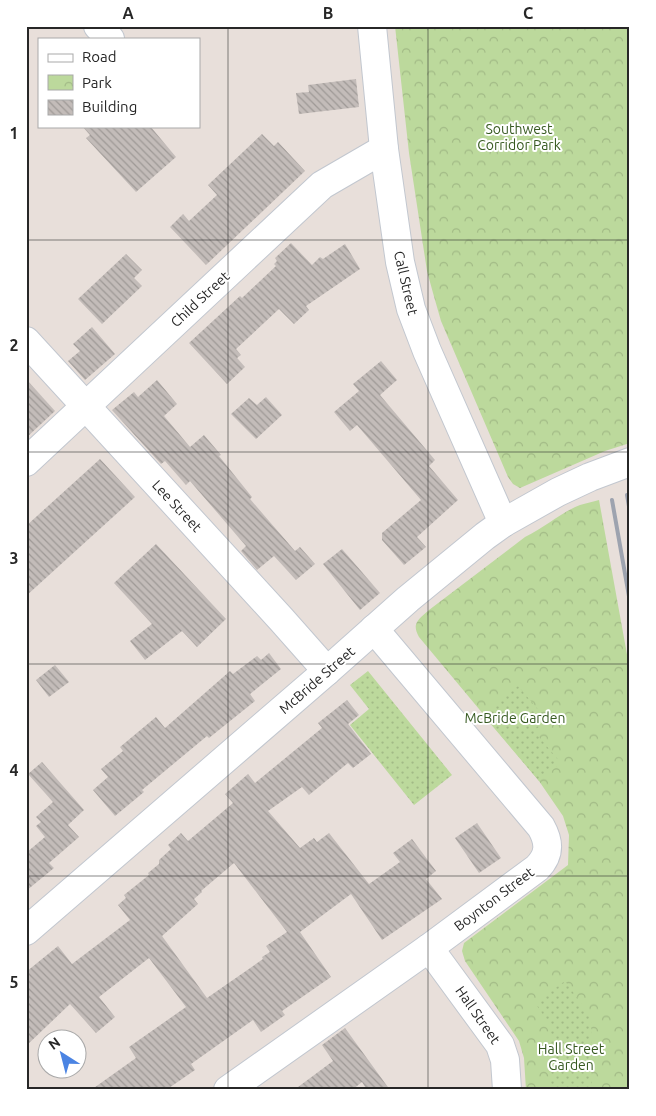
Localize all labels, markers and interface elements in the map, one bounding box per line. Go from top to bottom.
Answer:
text: A [122,4,134,22]
text: B [323,4,333,22]
text: C [523,4,533,22]
legend [38,38,200,128]
text: Road [82,48,117,65]
text: Park [82,74,112,91]
text: Building [82,98,137,115]
park label: Southwest Corridor Park [477,121,561,153]
text: 1 [9,124,19,142]
street label: Call Street [391,249,421,317]
street label: Child Street [167,268,233,330]
text: 2 [9,336,19,354]
street label: Lee Street [149,477,205,536]
text: 3 [9,549,19,567]
street label: McBride Street [276,643,358,717]
park label: McBride Garden [464,710,566,726]
text: 4 [9,761,19,779]
street label: Boynton Street [451,864,537,934]
text: 5 [9,973,19,991]
street label: Hall Street [452,983,504,1047]
north arrow [38,1028,88,1078]
text: N [45,1034,63,1053]
park label: Hall Street Garden [538,1041,605,1073]

